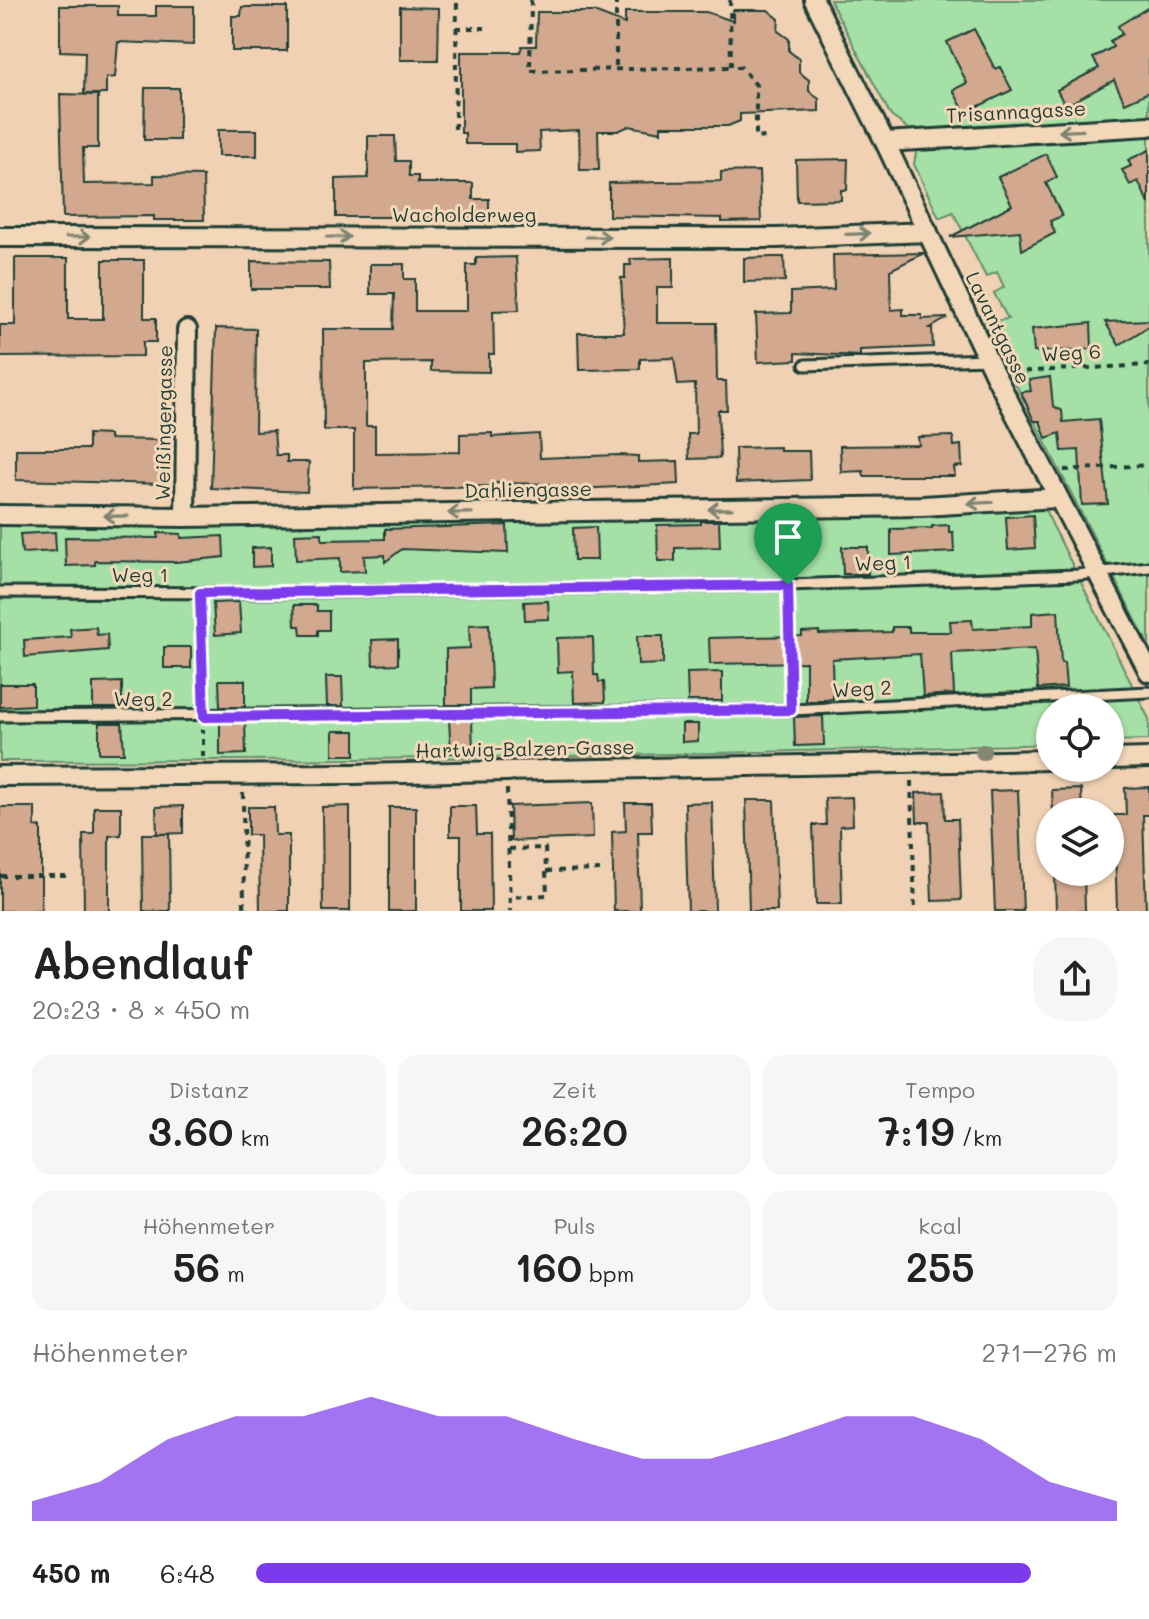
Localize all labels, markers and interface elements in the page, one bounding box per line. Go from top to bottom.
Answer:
street label: Trisannagasse [945,94,1087,128]
one-way arrow [1058,124,1085,139]
street label: Wacholderweg [392,201,536,227]
one-way arrow [844,227,871,242]
one-way arrow [64,229,91,245]
one-way arrow [324,229,351,245]
one-way arrow [584,229,611,245]
street label: Lavantgasse [961,267,1037,388]
street label: Weg 6 [1040,337,1102,367]
street label: Weißingergasse [149,345,177,501]
street label: Dahliengasse [464,475,592,503]
one-way arrow [967,495,994,510]
one-way arrow [707,501,734,517]
pin [754,503,822,585]
one-way arrow [447,505,474,521]
one-way arrow [103,509,130,524]
icon: arrive [766,515,810,559]
street label: Weg 1 [854,548,912,576]
street label: Weg 1 [112,561,168,587]
street label: Weg 2 [832,673,892,703]
street label: Weg 2 [113,685,173,711]
map controls [1036,694,1124,886]
button: locate [1036,694,1124,782]
street label: Hartwig-Balzen-Gasse [415,733,635,763]
button: layers [1036,798,1124,886]
text: Abendlauf [32,933,252,990]
button: share [1033,937,1117,1021]
text: 20:23 · 8 × 450 m [32,992,250,1026]
text: Distanz [169,1075,249,1104]
text: Zeit [552,1075,597,1104]
text: Tempo [905,1075,975,1104]
text: 3.60 [148,1104,233,1156]
text: 26:20 [521,1104,628,1156]
text: 7:19 [878,1104,955,1156]
text: km [233,1123,270,1152]
text: /km [955,1123,1002,1152]
text: Höhenmeter [143,1211,275,1240]
text: Puls [554,1211,595,1240]
text: kcal [918,1211,962,1240]
text: 56 [173,1240,220,1292]
text: 160 [515,1240,582,1292]
text: 255 [906,1240,975,1292]
text: m [220,1259,245,1288]
text: bpm [582,1259,634,1288]
text: Höhenmeter [32,1335,189,1369]
text: 271–276 m [981,1335,1117,1369]
text: 450 m [32,1556,110,1590]
text: 6:48 [160,1556,215,1590]

